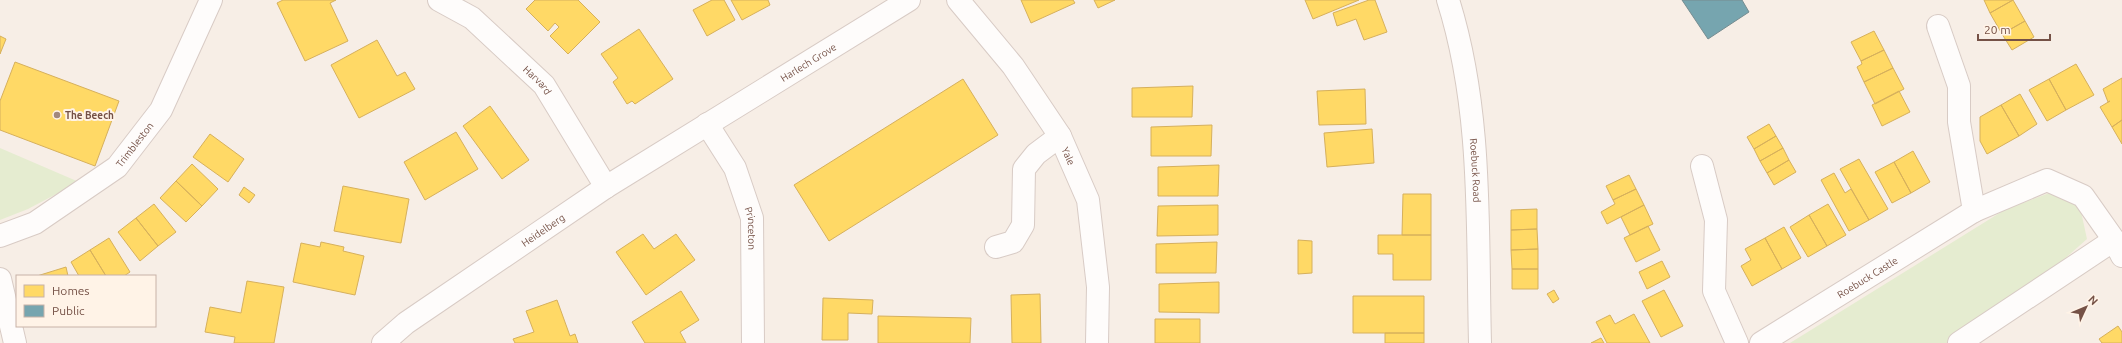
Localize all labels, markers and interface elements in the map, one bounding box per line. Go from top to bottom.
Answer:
scale bar [1978,16,2050,42]
text: 20 m [1984,23,2011,36]
street label: Harlech Grove [778,41,838,84]
street label: Harvard [521,63,554,96]
marker: The Beech [52,110,62,120]
place label: The Beech [65,110,114,121]
street label: Trimbleston [113,120,155,169]
street label: Roebuck Road [1468,138,1483,203]
street label: Yale [1060,145,1078,167]
street label: Princeton [743,205,758,250]
street label: Heidelberg [519,211,567,249]
street label: Roebuck Castle [1835,254,1899,300]
legend [16,275,156,327]
text: Homes [52,284,90,297]
north arrow [2066,287,2106,327]
text: N [2086,293,2100,307]
text: Public [52,304,85,317]

